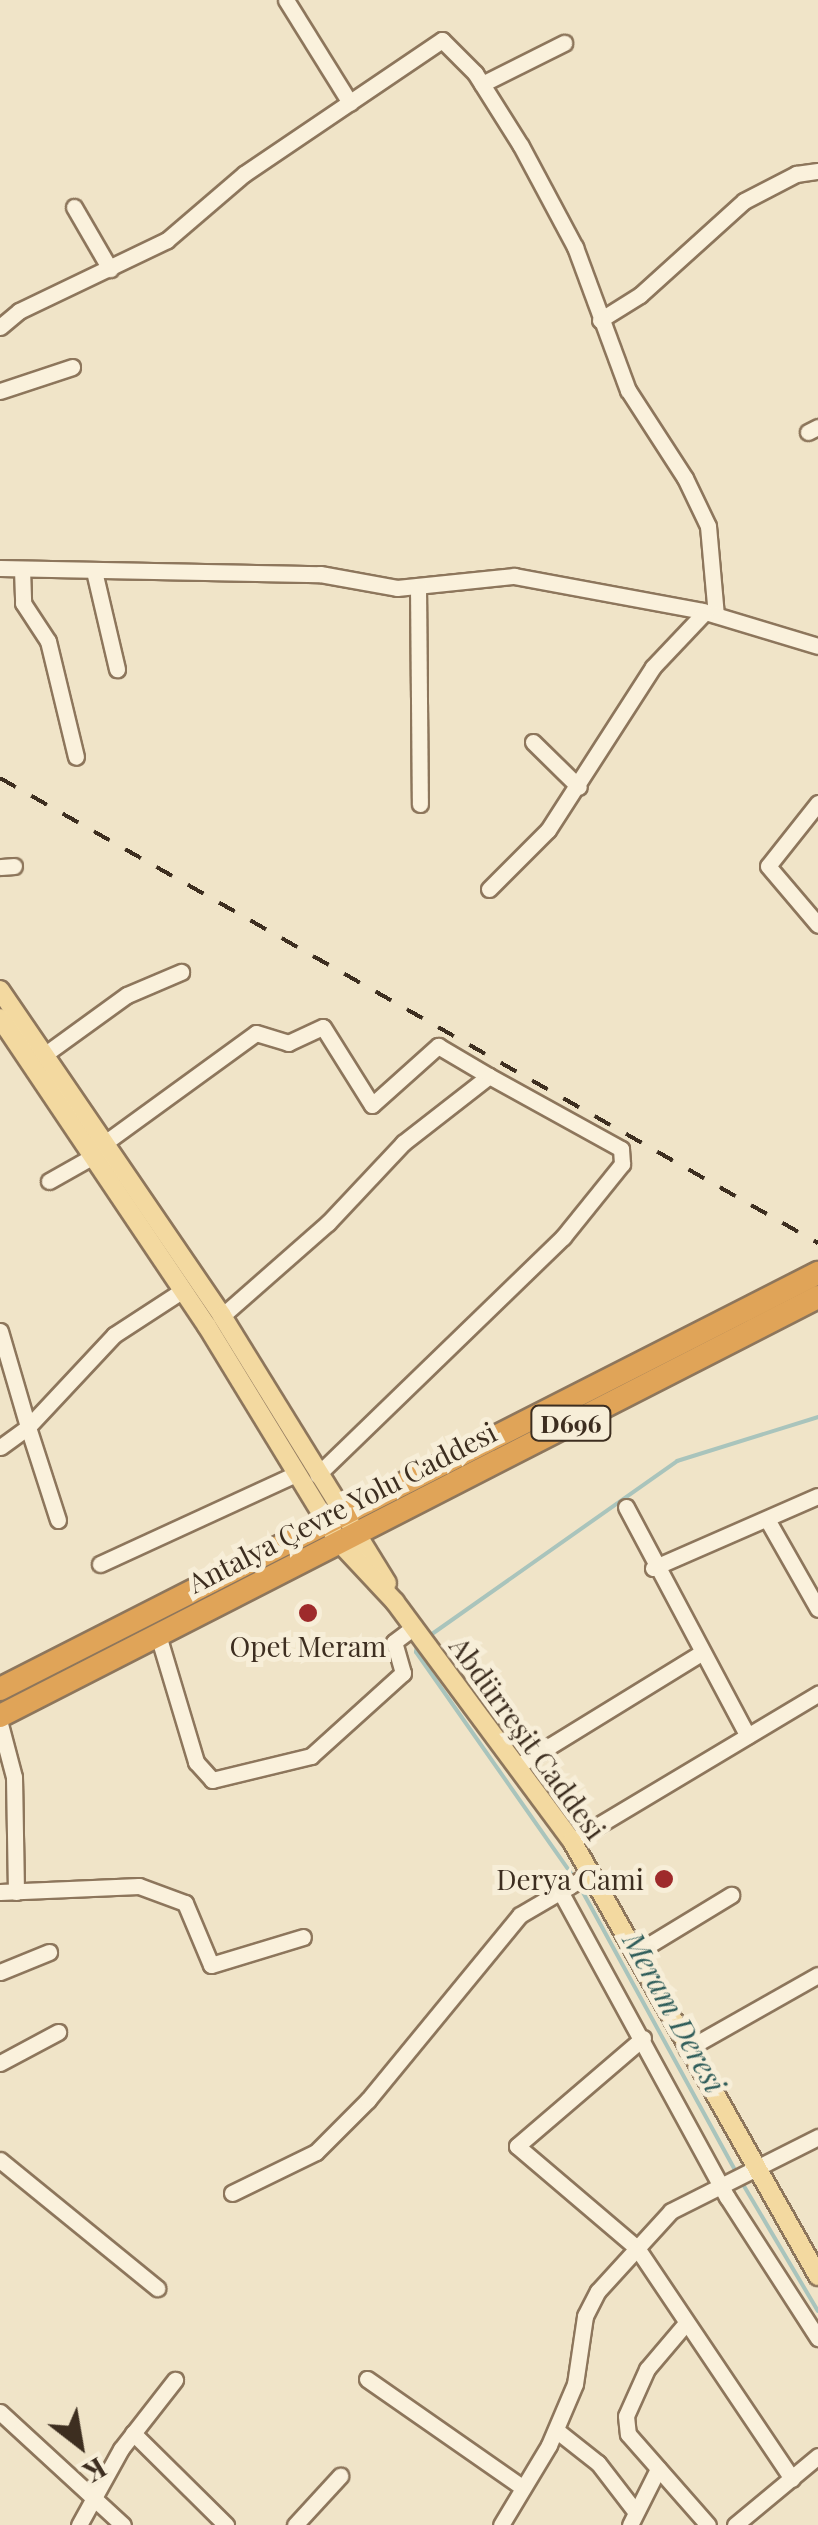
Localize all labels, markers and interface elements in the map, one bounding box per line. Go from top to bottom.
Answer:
road number: D696 [528,1403,614,1443]
street label: Antalya Çevre Yolu Caddesi [182,1414,502,1600]
marker: Opet Meram [297,1602,319,1624]
place label: Opet Meram [229,1629,387,1663]
street label: Abdürreşit Caddesi [443,1630,613,1846]
place label: Derya Cami [496,1862,644,1896]
marker: Derya Cami [653,1868,675,1890]
water label: Meram Deresi [616,1925,734,2099]
north arrow [30,2395,130,2495]
text: K [78,2450,114,2492]

